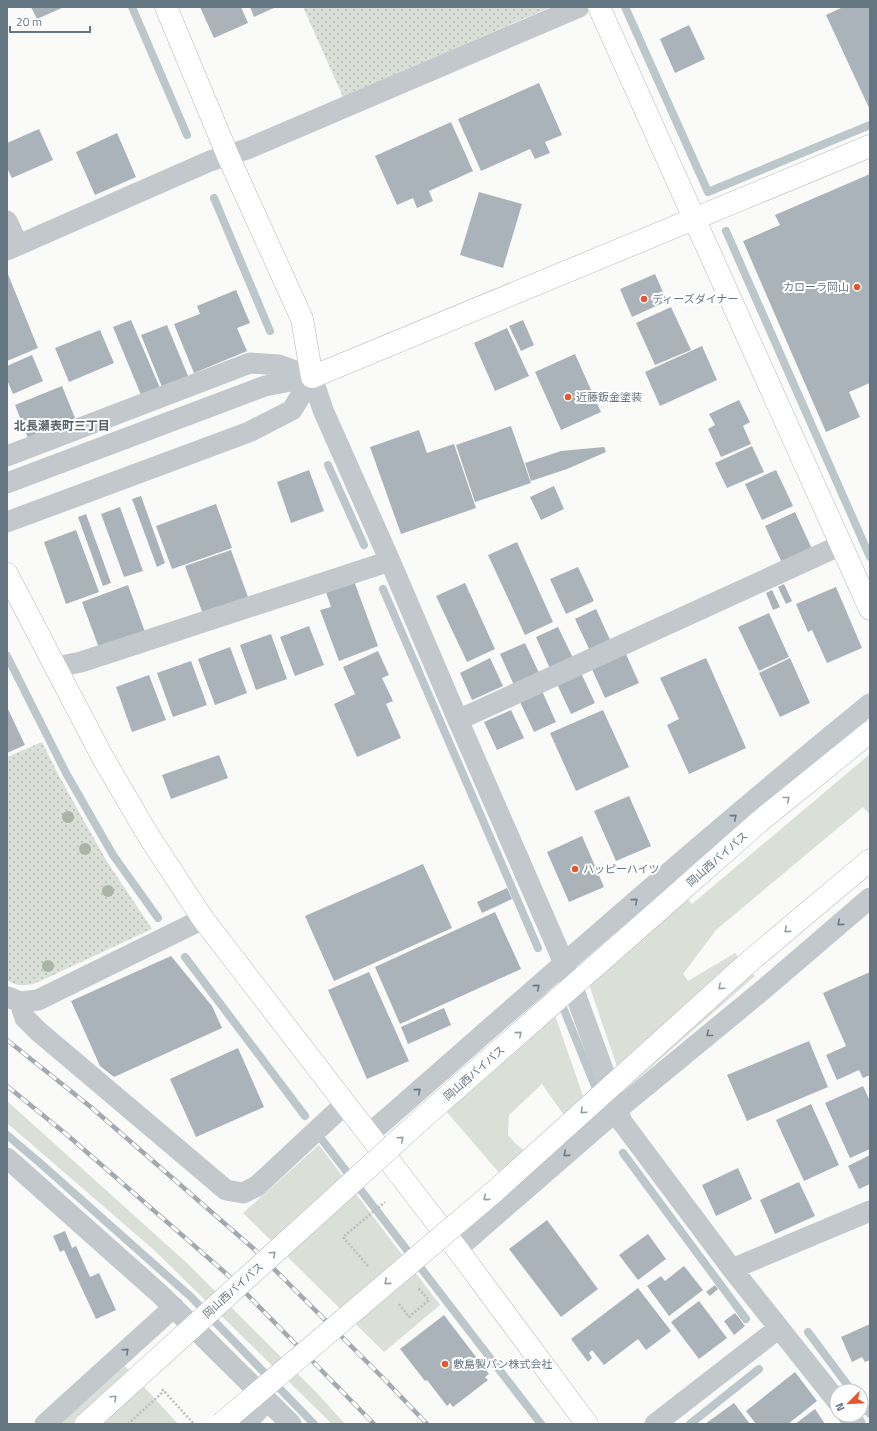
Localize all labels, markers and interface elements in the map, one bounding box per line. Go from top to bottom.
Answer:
scale bar [10,8,90,34]
text: 20 m [16,12,42,31]
place label: カローラ岡山 [783,279,849,295]
marker: カローラ岡山 [852,282,862,292]
place label: ディーズダイナー [652,291,738,307]
marker: ディーズダイナー [639,294,649,304]
place label: 近藤鈑金塗装 [576,389,642,405]
marker: 近藤鈑金塗装 [563,392,573,402]
district label: 北長瀬表町三丁目 [14,416,110,435]
one-way arrow [783,796,790,803]
one-way arrow [729,814,737,821]
street label: 岡山西バイパス [683,828,751,890]
place label: ハッピーハイツ [583,861,660,877]
marker: ハッピーハイツ [570,864,580,874]
one-way arrow [631,899,638,906]
one-way arrow [838,919,845,926]
one-way arrow [784,925,791,932]
one-way arrow [718,982,726,990]
one-way arrow [533,984,540,991]
one-way arrow [706,1030,713,1037]
one-way arrow [514,1031,522,1038]
street label: 岡山西バイパス [440,1042,508,1104]
one-way arrow [414,1088,421,1095]
one-way arrow [580,1107,588,1114]
one-way arrow [396,1136,403,1143]
one-way arrow [564,1149,571,1156]
one-way arrow [483,1194,491,1201]
one-way arrow [268,1251,276,1259]
street label: 岡山西バイパス [199,1258,267,1322]
one-way arrow [384,1278,392,1285]
one-way arrow [121,1349,128,1356]
place label: 敷島製パン株式会社 [453,1356,553,1372]
marker: 敷島製パン株式会社 [440,1359,450,1369]
north arrow [829,1383,869,1423]
one-way arrow [110,1395,117,1402]
text: N [831,1400,849,1414]

